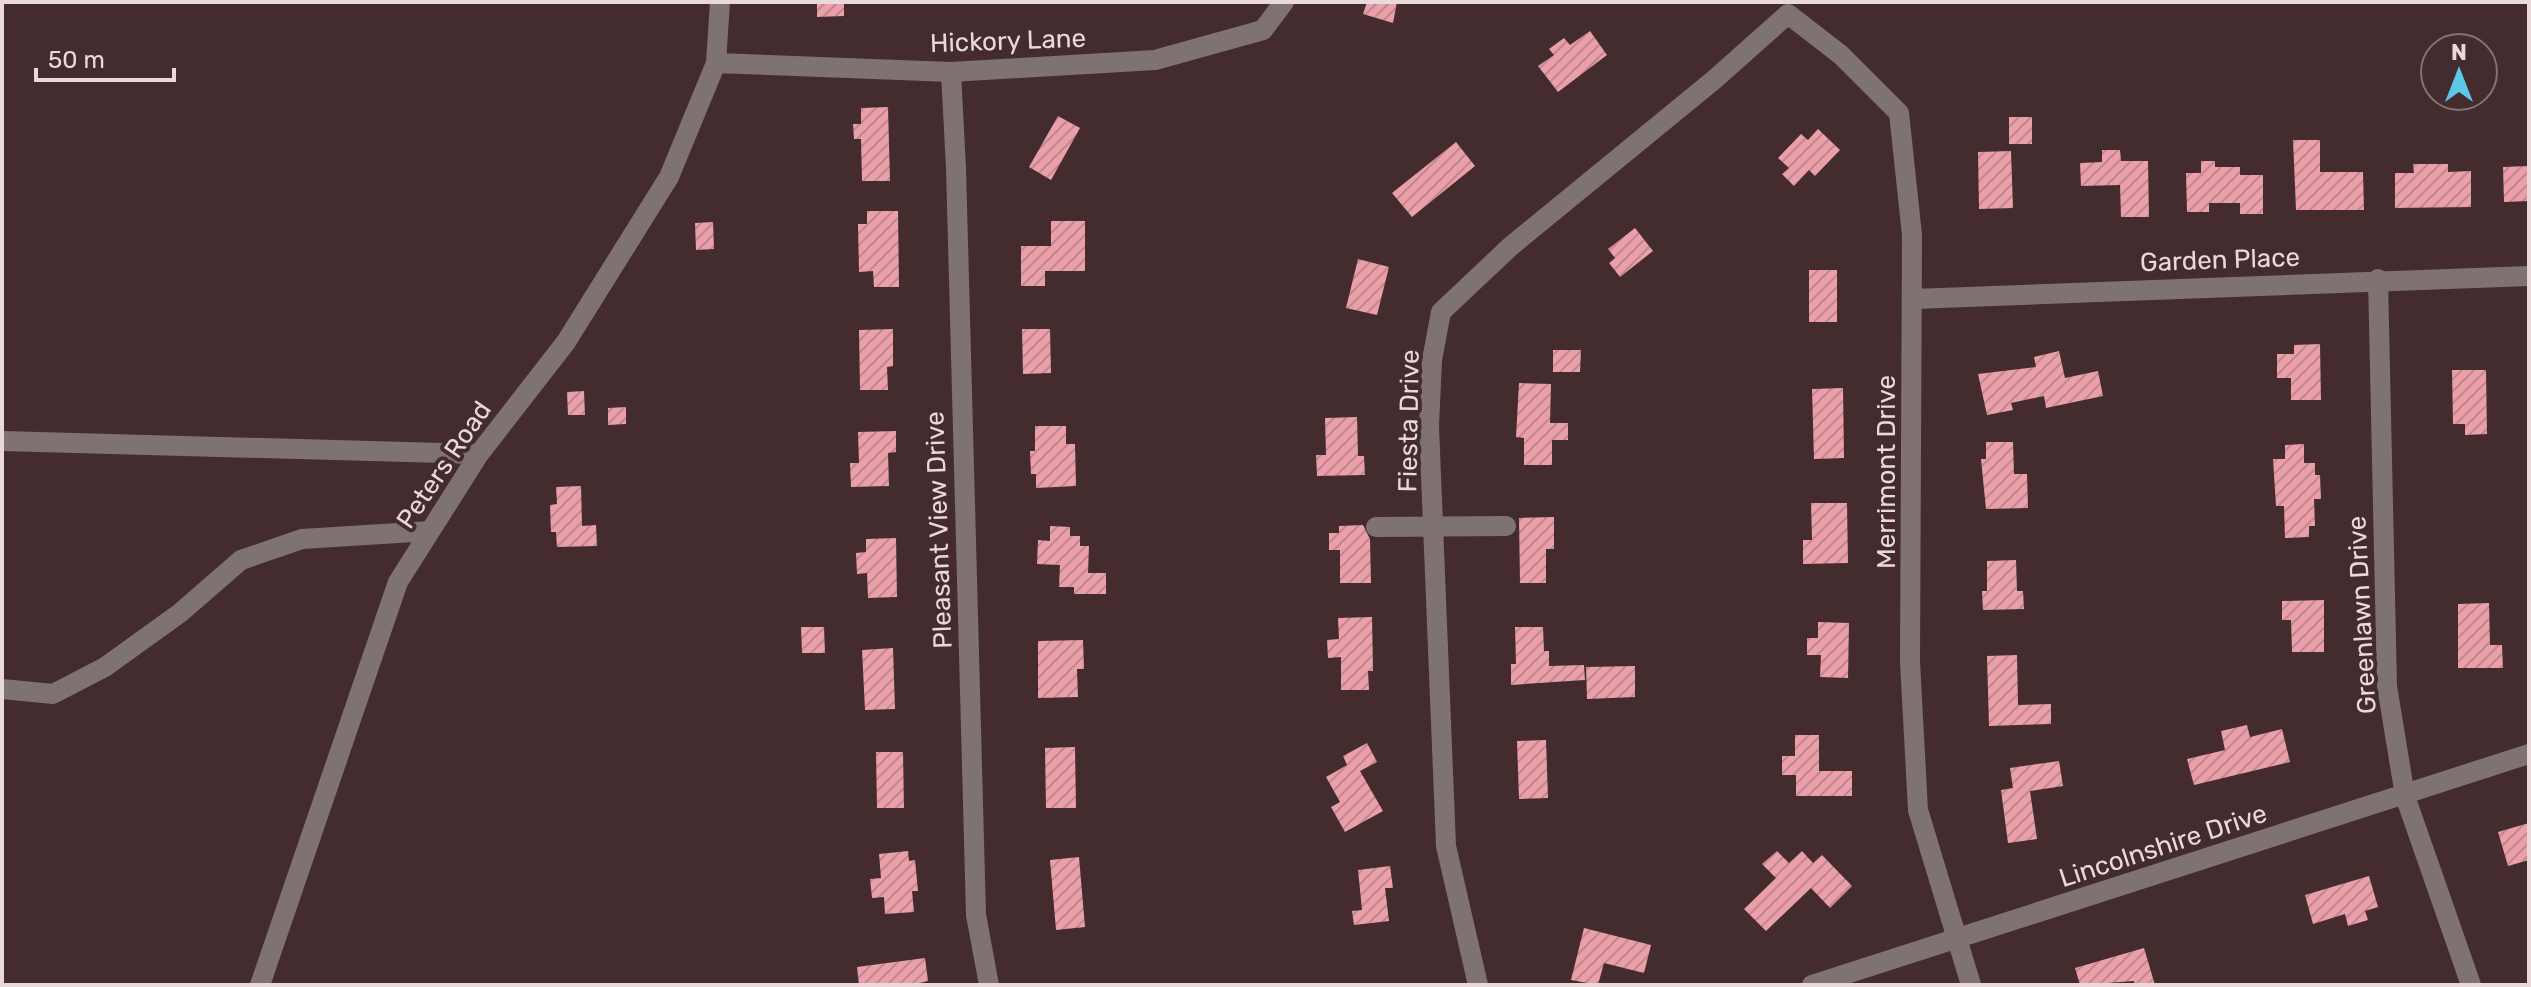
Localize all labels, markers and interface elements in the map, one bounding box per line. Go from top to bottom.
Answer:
street label: Hickory Lane [929,23,1087,59]
scale bar [36,32,174,82]
north arrow [2419,32,2499,112]
text: N [2451,39,2467,66]
text: 50 m [48,46,105,74]
street label: Garden Place [2139,242,2301,278]
street label: Fiesta Drive [1392,349,1426,493]
street label: Merrimont Drive [1871,375,1902,569]
street label: Peters Road [390,395,498,535]
street label: Pleasant View Drive [919,411,959,649]
street label: Greenlawn Drive [2341,515,2383,715]
street label: Lincolnshire Drive [2055,798,2271,894]

